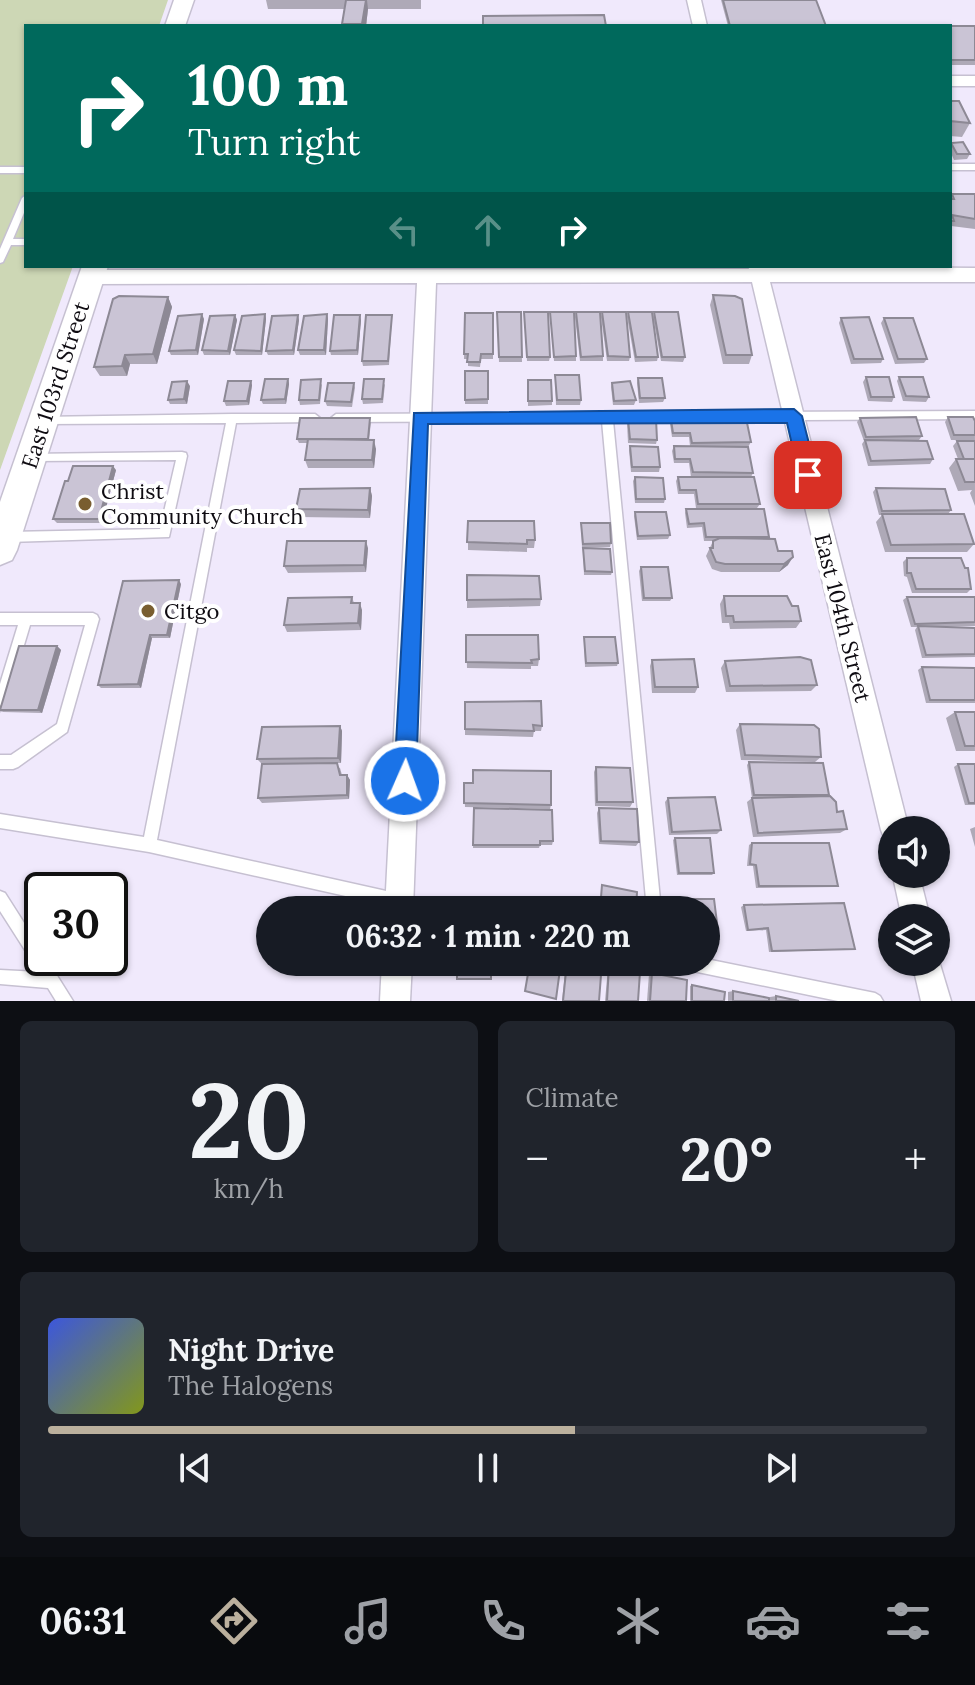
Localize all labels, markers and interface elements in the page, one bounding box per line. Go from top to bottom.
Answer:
text: 100 m [188,49,348,120]
icon: right [56,56,160,160]
text: Turn right [188,119,361,165]
icon: left [382,208,426,252]
icon: ahead [466,208,510,252]
icon: right [550,208,594,252]
street label: East 103rd Street [15,297,95,472]
pin [774,441,842,509]
icon: arrive [786,453,830,497]
place label: Christ Community Church [101,477,304,530]
marker: Christ Community Church [76,495,94,513]
street label: East 104th Street [808,531,878,706]
place label: Citgo [164,597,219,625]
marker: Citgo [139,602,157,620]
position arrow [363,739,447,823]
map controls [878,816,950,976]
button: sound [878,816,950,888]
speed limit sign: 30 [24,872,128,976]
button: layers [878,904,950,976]
text: 06:32 · 1 min · 220 m [346,917,630,955]
text: 20 [188,1053,310,1186]
text: Climate [526,1081,619,1114]
text: 20° [680,1121,773,1197]
text: − [526,1131,549,1187]
text: + [904,1131,927,1187]
text: km/h [214,1172,284,1205]
text: Night Drive [168,1331,334,1369]
text: The Halogens [168,1369,333,1402]
icon: previous [173,1446,217,1490]
icon: pause [466,1446,510,1490]
icon: next [759,1446,803,1490]
icon: directions [206,1593,262,1649]
icon: music [340,1593,396,1649]
icon: phone [475,1593,531,1649]
icon: climate [610,1593,666,1649]
icon: car [745,1593,801,1649]
icon: filters [880,1593,936,1649]
text: 06:31 [39,1598,127,1644]

